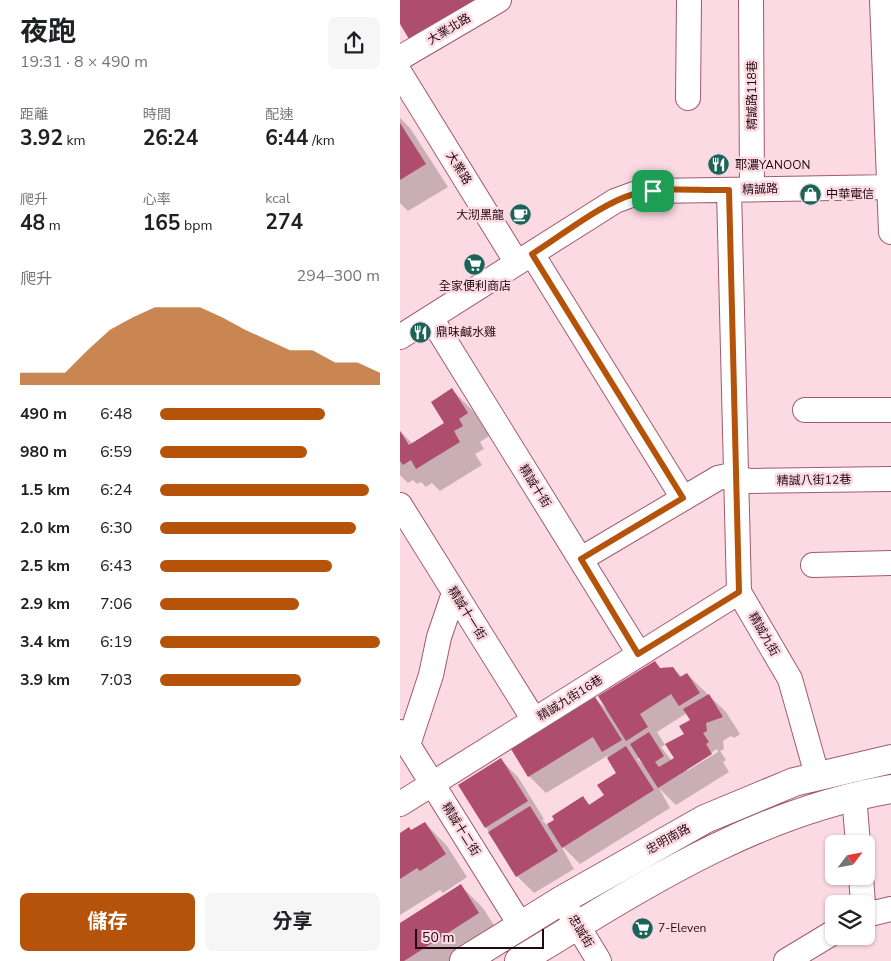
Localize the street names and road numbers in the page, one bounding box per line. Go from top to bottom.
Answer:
street label: 大業北路 [424,10,474,48]
street label: 精誠路118巷 [744,60,760,130]
street label: 大業路 [443,148,475,188]
street label: 精誠路 [742,180,778,198]
street label: 精誠十街 [515,461,555,511]
street label: 精誠八街12巷 [777,471,851,489]
street label: 精誠十一街 [444,583,490,643]
street label: 精誠九街 [745,609,783,659]
street label: 精誠九街16巷 [534,672,606,724]
street label: 精誠十二街 [438,799,484,859]
street label: 忠明南路 [643,820,693,858]
street label: 忠誠街 [565,911,597,951]

